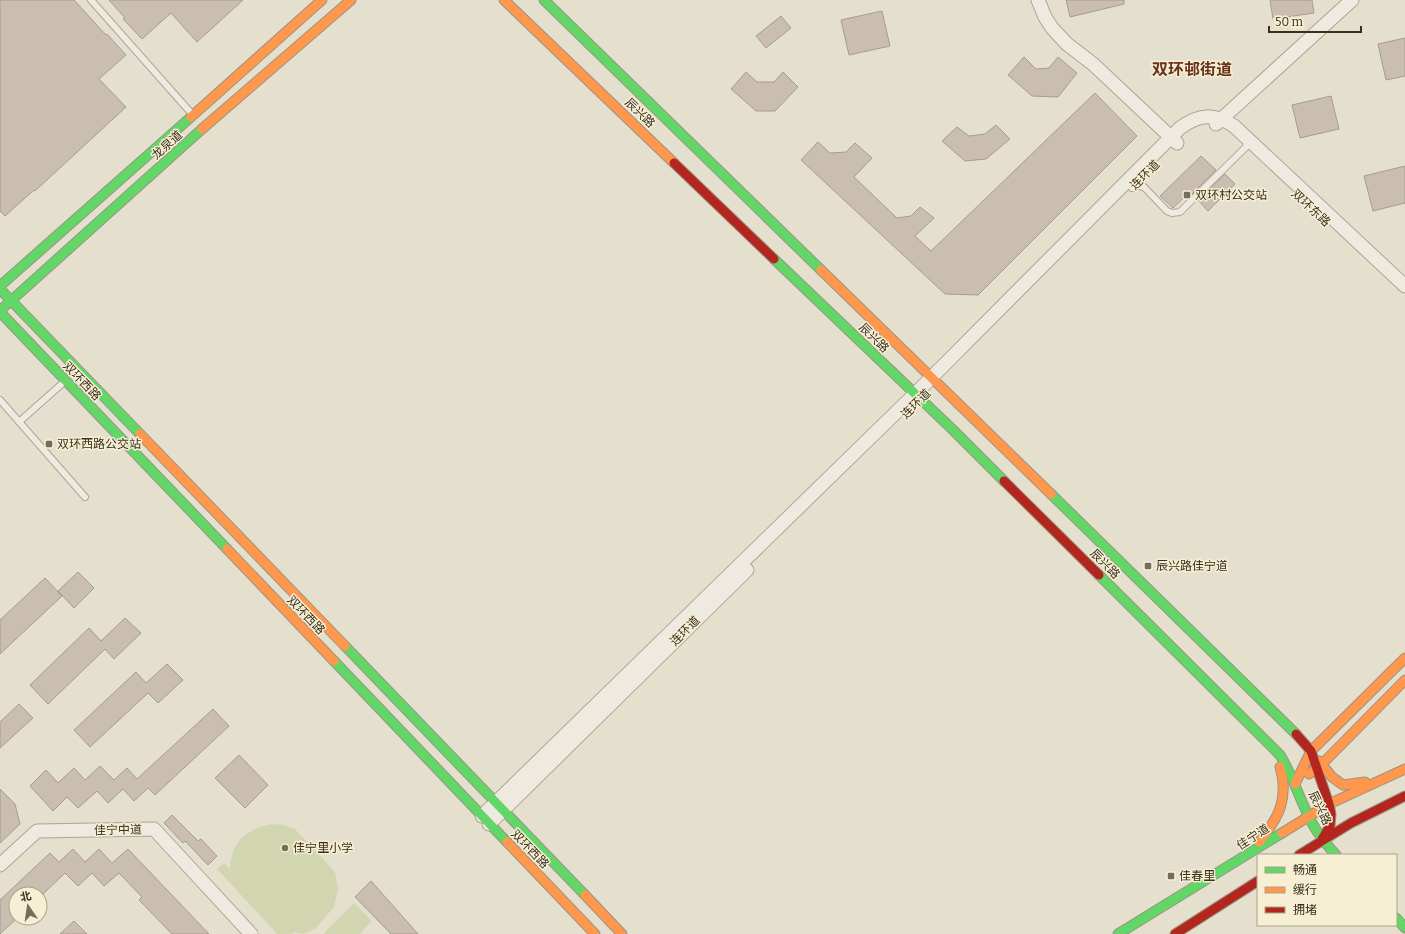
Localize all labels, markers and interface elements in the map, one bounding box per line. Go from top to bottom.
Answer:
scale bar [1269,8,1361,34]
text: 50 m [1275,15,1304,29]
district label: 双环邨街道 [1152,60,1232,79]
street label: 辰兴路 [622,95,658,131]
street label: 龙泉道 [149,128,185,162]
street label: 连环道 [1127,157,1163,193]
street label: 双环东路 [1289,187,1333,229]
place label: 双环村公交站 [1195,188,1267,202]
marker: 双环村公交站 [1182,190,1192,200]
street label: 辰兴路 [856,320,892,356]
street label: 双环西路 [60,359,104,403]
street label: 连环道 [898,386,934,422]
place label: 双环西路公交站 [57,437,141,451]
marker: 双环西路公交站 [44,439,54,449]
street label: 辰兴路 [1087,546,1123,582]
place label: 辰兴路佳宁道 [1156,559,1228,573]
marker: 辰兴路佳宁道 [1143,561,1153,571]
street label: 双环西路 [284,593,328,637]
street label: 连环道 [667,613,703,649]
street label: 辰兴路 [1306,789,1334,827]
street label: 佳宁道 [1234,821,1272,853]
street label: 佳宁中道 [94,823,142,837]
street label: 双环西路 [508,827,552,871]
place label: 佳宁里小学 [293,841,353,855]
marker: 佳宁里小学 [280,843,290,853]
legend [1257,854,1397,926]
text: 畅通 [1293,863,1317,877]
place label: 佳春里 [1179,869,1215,883]
marker: 佳春里 [1166,871,1176,881]
text: 缓行 [1293,883,1317,897]
north arrow [8,886,48,926]
text: 北 [19,889,33,904]
text: 拥堵 [1293,903,1317,917]

